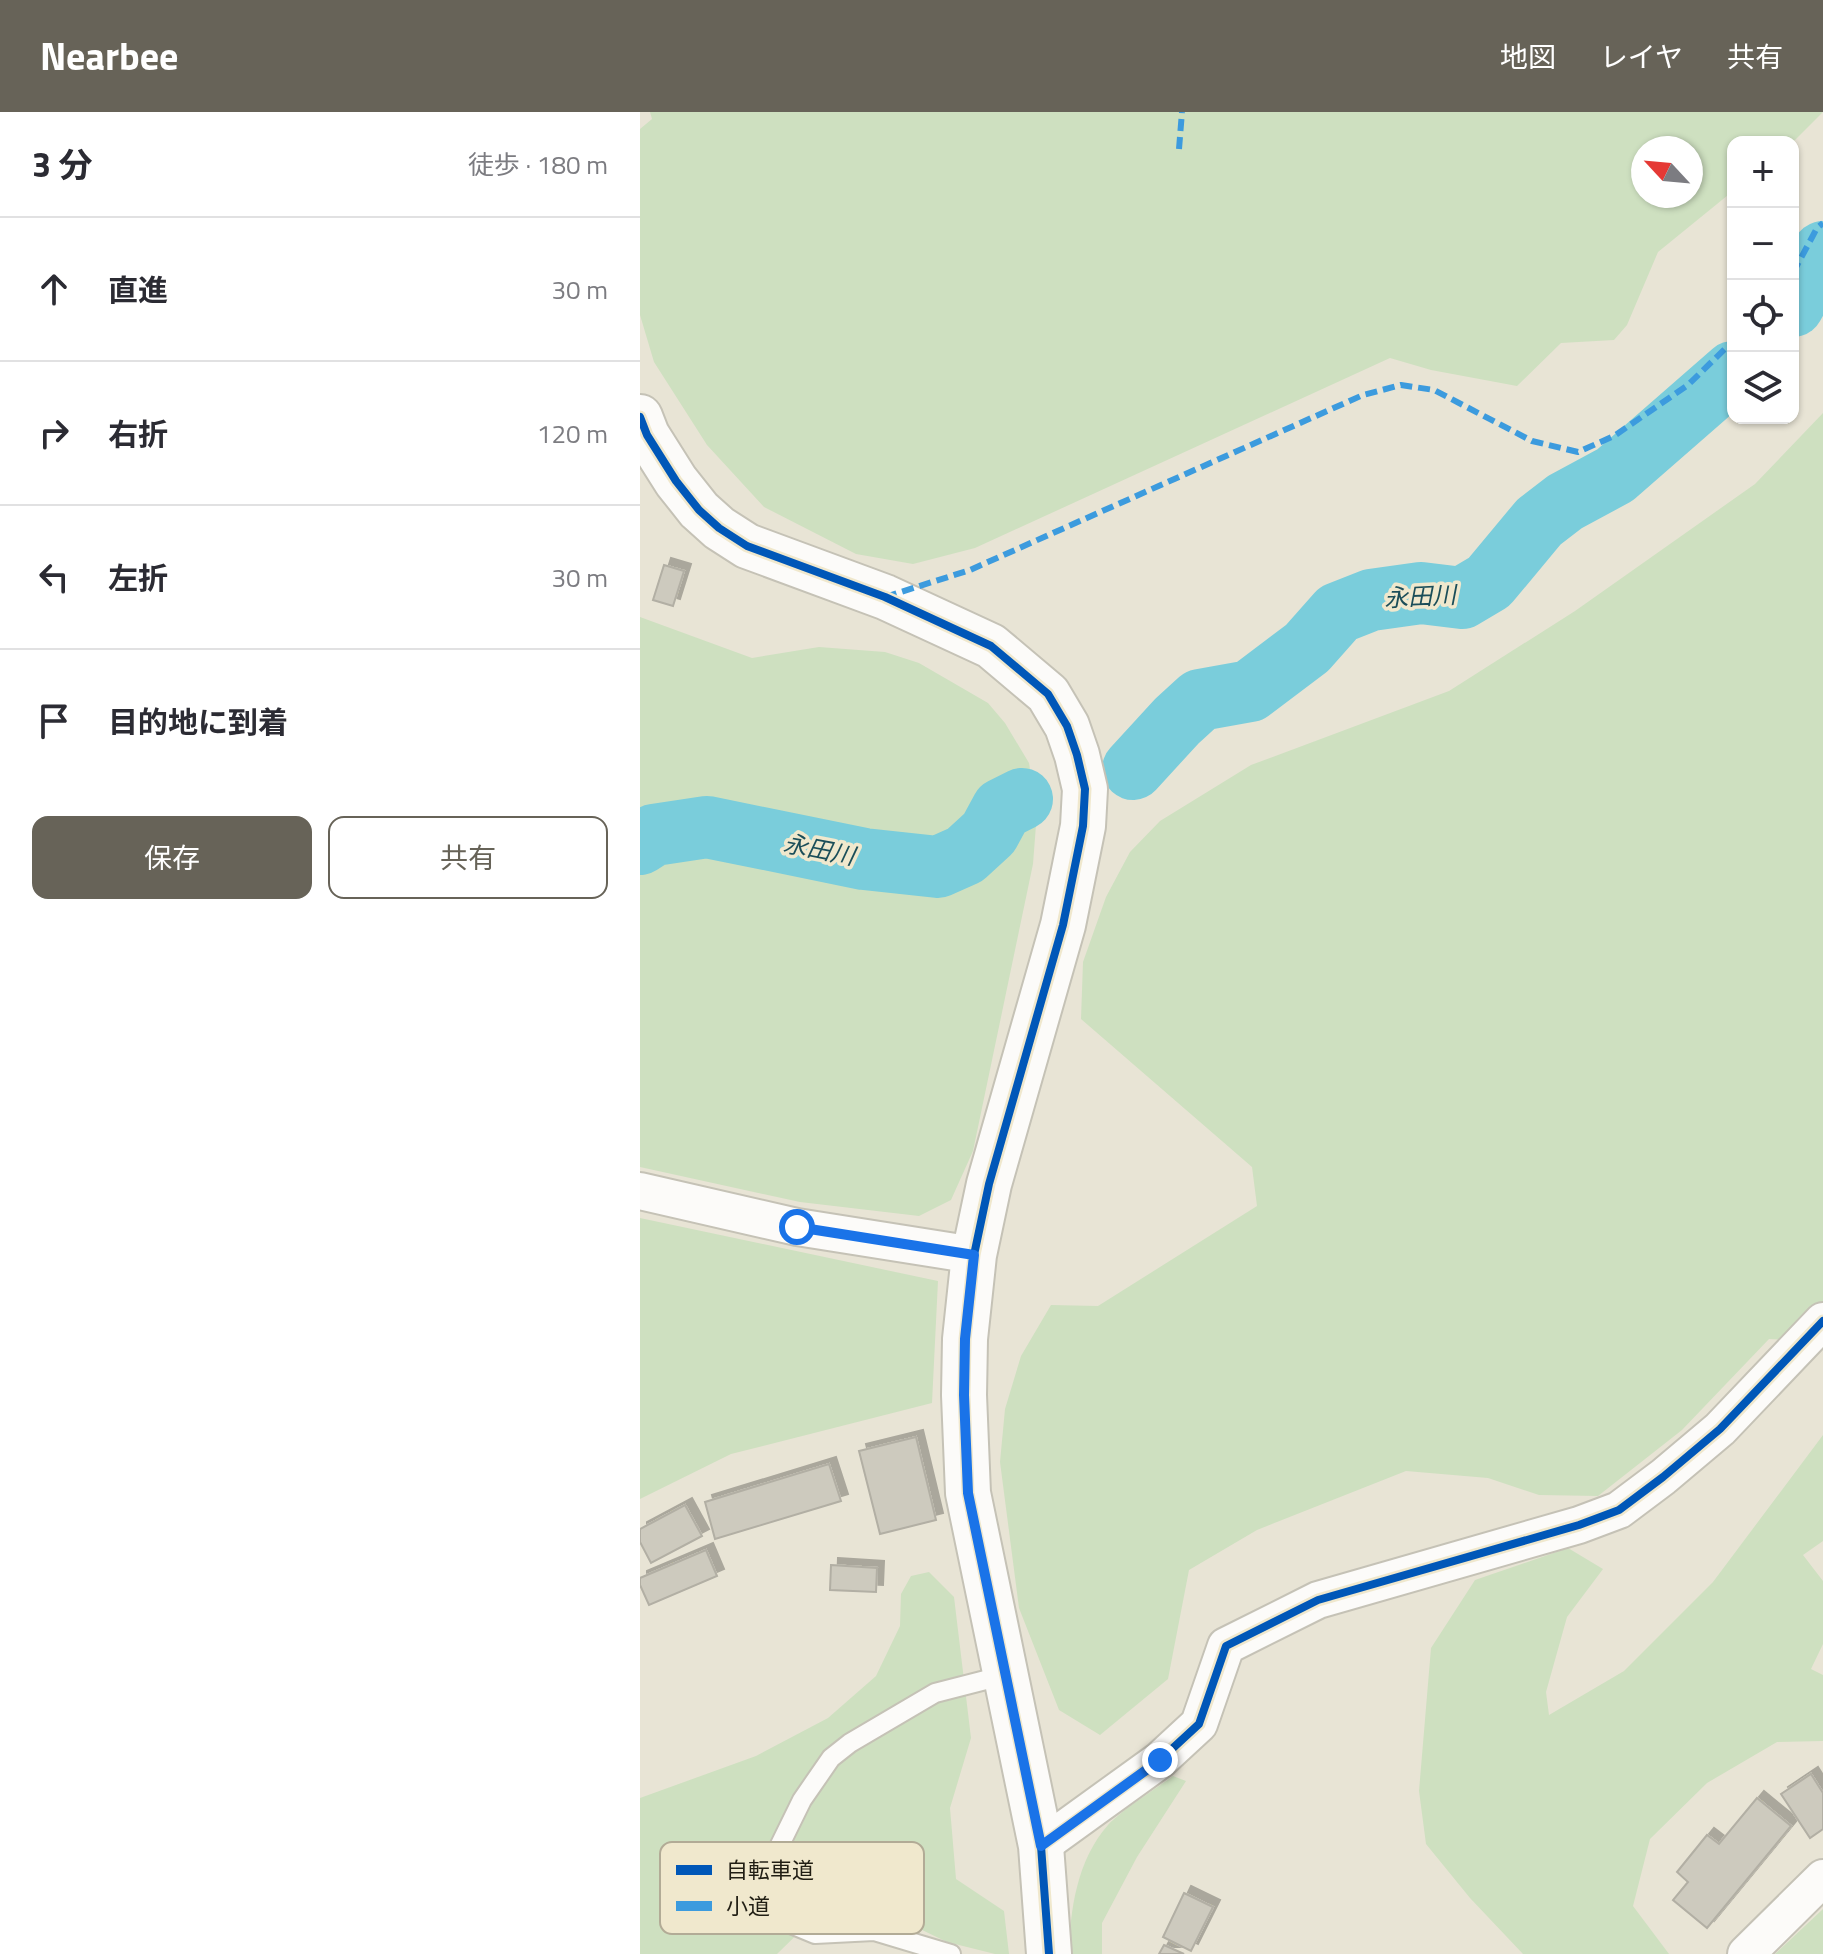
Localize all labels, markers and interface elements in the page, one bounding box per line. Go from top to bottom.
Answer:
text: Nearbee [40,27,178,85]
text: 地図 [1500,35,1556,78]
text: レイヤ [1600,35,1683,78]
text: 共有 [1727,35,1783,78]
north arrow [1631,136,1703,208]
map controls [1727,136,1799,424]
button: + [1727,136,1799,208]
text: 3 分 [32,138,93,190]
text: 徒歩 · 180 m [468,145,608,184]
button: − [1727,208,1799,280]
icon: ahead [32,267,76,311]
text: 直進 [108,267,168,313]
text: 30 m [551,270,608,309]
button: locate [1727,280,1799,352]
button: layers [1727,352,1799,424]
icon: right [32,411,76,455]
text: 右折 [108,411,168,457]
text: 120 m [537,414,608,453]
icon: left [32,555,76,599]
text: 左折 [108,555,168,601]
text: 30 m [551,558,608,597]
water label: 永田川 [1383,576,1460,616]
icon: arrive [32,699,76,743]
text: 目的地に到着 [108,699,288,745]
button: 保存 [32,816,312,899]
button: 共有 [328,816,608,899]
water label: 永田川 [780,824,861,874]
route start [779,1209,815,1245]
route end [1142,1742,1178,1778]
legend [660,1842,924,1934]
text: 自転車道 [726,1853,814,1887]
text: 小道 [726,1889,770,1923]

